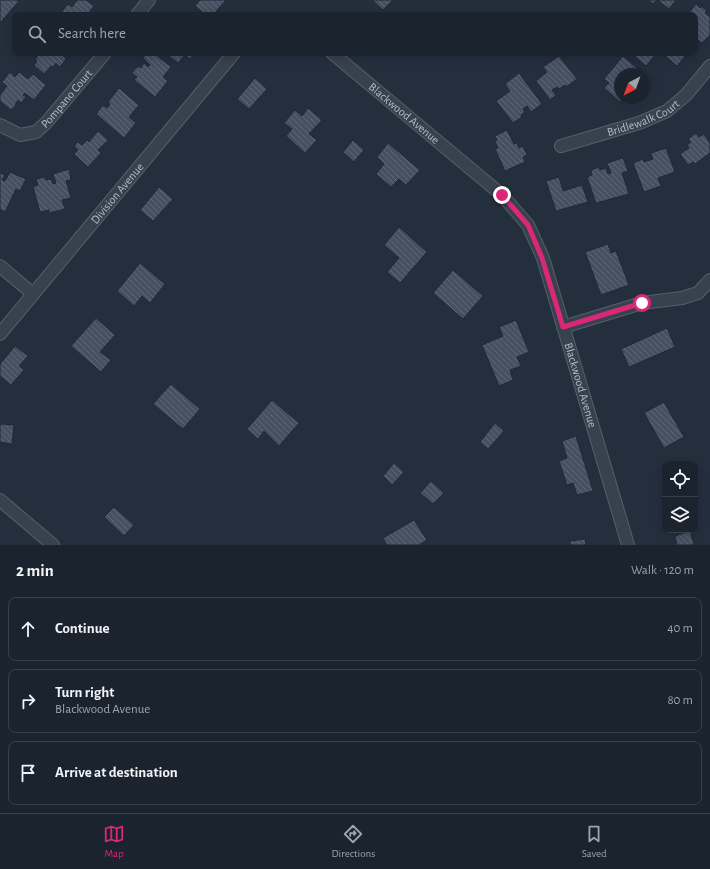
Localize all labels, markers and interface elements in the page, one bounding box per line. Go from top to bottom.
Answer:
search box [12,12,698,56]
icon: search [26,23,48,45]
text: Search here [58,26,126,41]
street label: Pompano Court [39,67,95,130]
north arrow [614,68,650,104]
street label: Blackwood Avenue [367,80,442,146]
street label: Bridlewalk Court [606,97,682,138]
street label: Division Avenue [88,161,146,226]
route end [493,186,511,204]
route start [633,294,651,312]
street label: Blackwood Avenue [562,341,599,429]
map controls [662,461,698,533]
button: locate [662,461,698,497]
button: layers [662,497,698,533]
text: 2 min [16,562,54,579]
text: Walk · 120 m [631,564,694,577]
icon: ahead [17,618,39,640]
text: Continue [55,621,110,636]
text: 40 m [667,622,693,635]
text: Turn right [55,685,114,700]
icon: right [17,690,39,712]
text: 80 m [667,694,693,707]
text: Blackwood Avenue [55,703,150,716]
icon: arrive [17,762,39,784]
text: Arrive at destination [55,765,178,780]
tab: Map [103,823,125,860]
tab: Directions [331,823,375,860]
tab: Saved [582,823,607,860]

